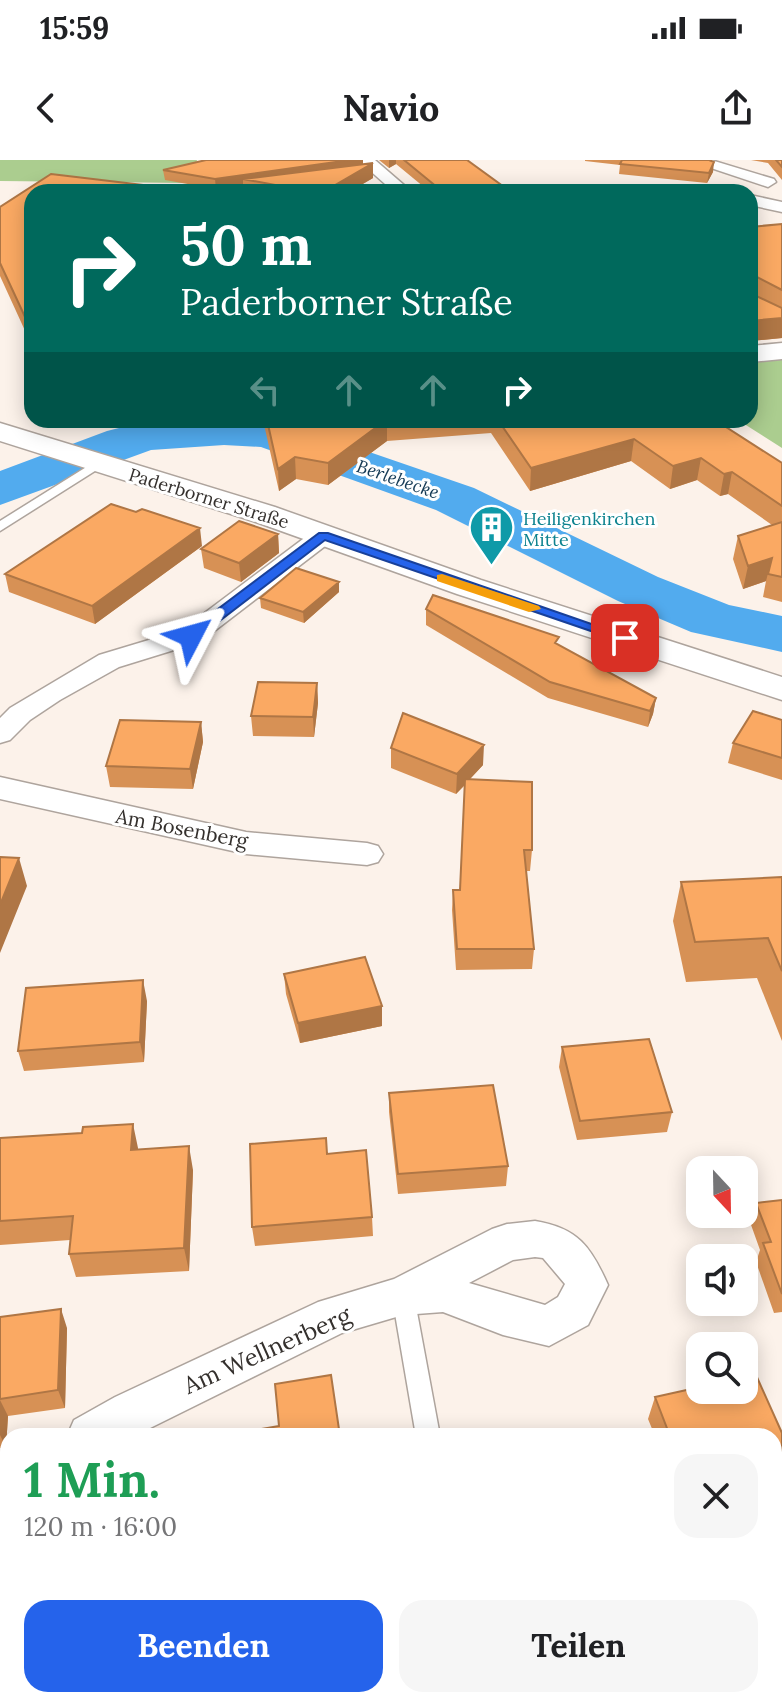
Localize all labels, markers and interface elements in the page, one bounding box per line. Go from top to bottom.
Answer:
text: 15:59 [40,9,109,47]
text: Navio [343,85,439,131]
icon: back [24,86,68,130]
icon: share [714,86,758,130]
text: 50 m [180,209,312,280]
icon: right [48,216,152,320]
text: Paderborner Straße [180,279,513,325]
icon: left [243,368,287,412]
icon: ahead [327,368,371,412]
icon: ahead [411,368,455,412]
icon: right [495,368,539,412]
water label: Berlebecke [354,454,442,504]
street label: Paderborner Straße [126,463,292,533]
building icon: Heiligenkirchen Mitte [468,504,516,567]
place label: Heiligenkirchen Mitte [523,507,655,551]
position arrow [149,594,233,678]
pin [591,604,659,672]
icon: arrive [603,616,647,660]
street label: Am Bosenberg [113,803,251,853]
north arrow [686,1156,758,1228]
map controls [686,1156,758,1404]
button: sound [686,1244,758,1316]
street label: Am Wellnerberg [177,1299,356,1401]
button: search [686,1332,758,1404]
text: 1 Min. [24,1449,160,1510]
button: close [674,1454,758,1538]
text: 120 m · 16:00 [24,1510,177,1543]
button: Beenden [24,1600,383,1692]
button: Teilen [399,1600,758,1692]

